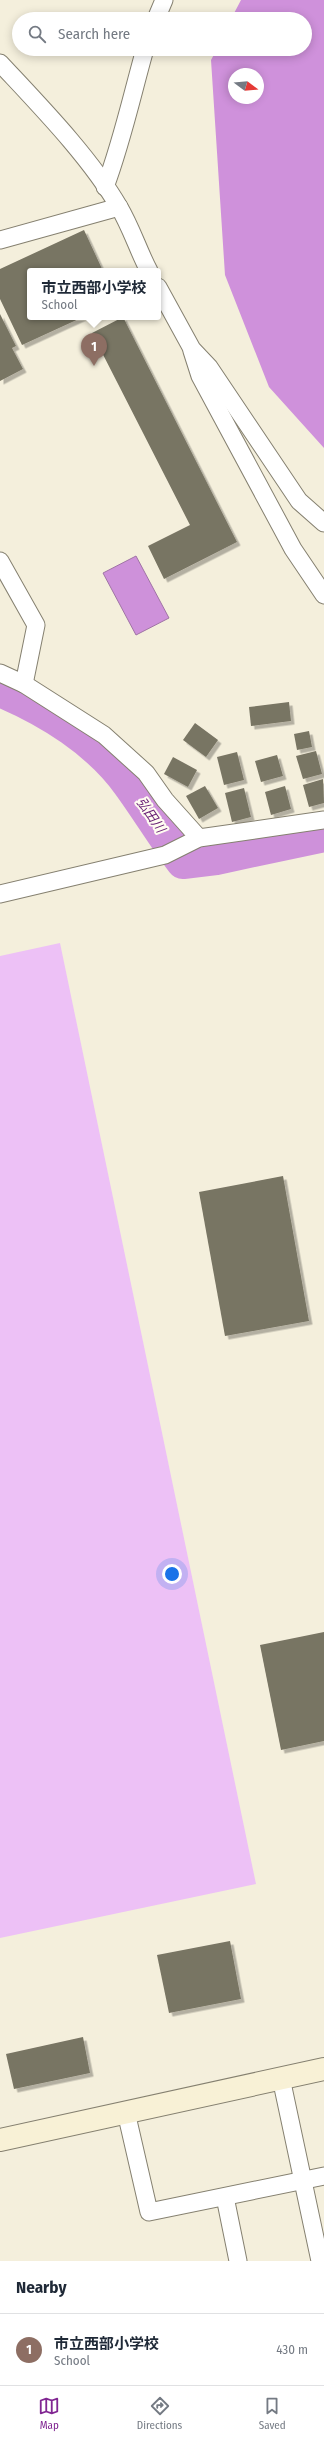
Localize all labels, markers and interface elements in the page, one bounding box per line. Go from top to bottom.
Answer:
search box [12,12,312,56]
icon: search [26,23,48,45]
text: Search here [58,25,130,43]
north arrow [228,68,264,104]
popup [27,268,161,320]
text: 市立西部小学校 [41,279,147,297]
text: School [41,297,77,312]
pin: 1 [81,333,107,366]
water label: 弘田川 [134,795,169,837]
your location [162,1564,182,1584]
text: Nearby [16,2277,67,2298]
text: 市立西部小学校 [54,2335,159,2353]
text: 1 [26,2342,32,2357]
text: 430 m [276,2342,308,2357]
text: School [54,2353,90,2368]
tab: Map [38,2395,60,2432]
tab: Directions [137,2395,182,2432]
tab: Saved [259,2395,286,2432]

